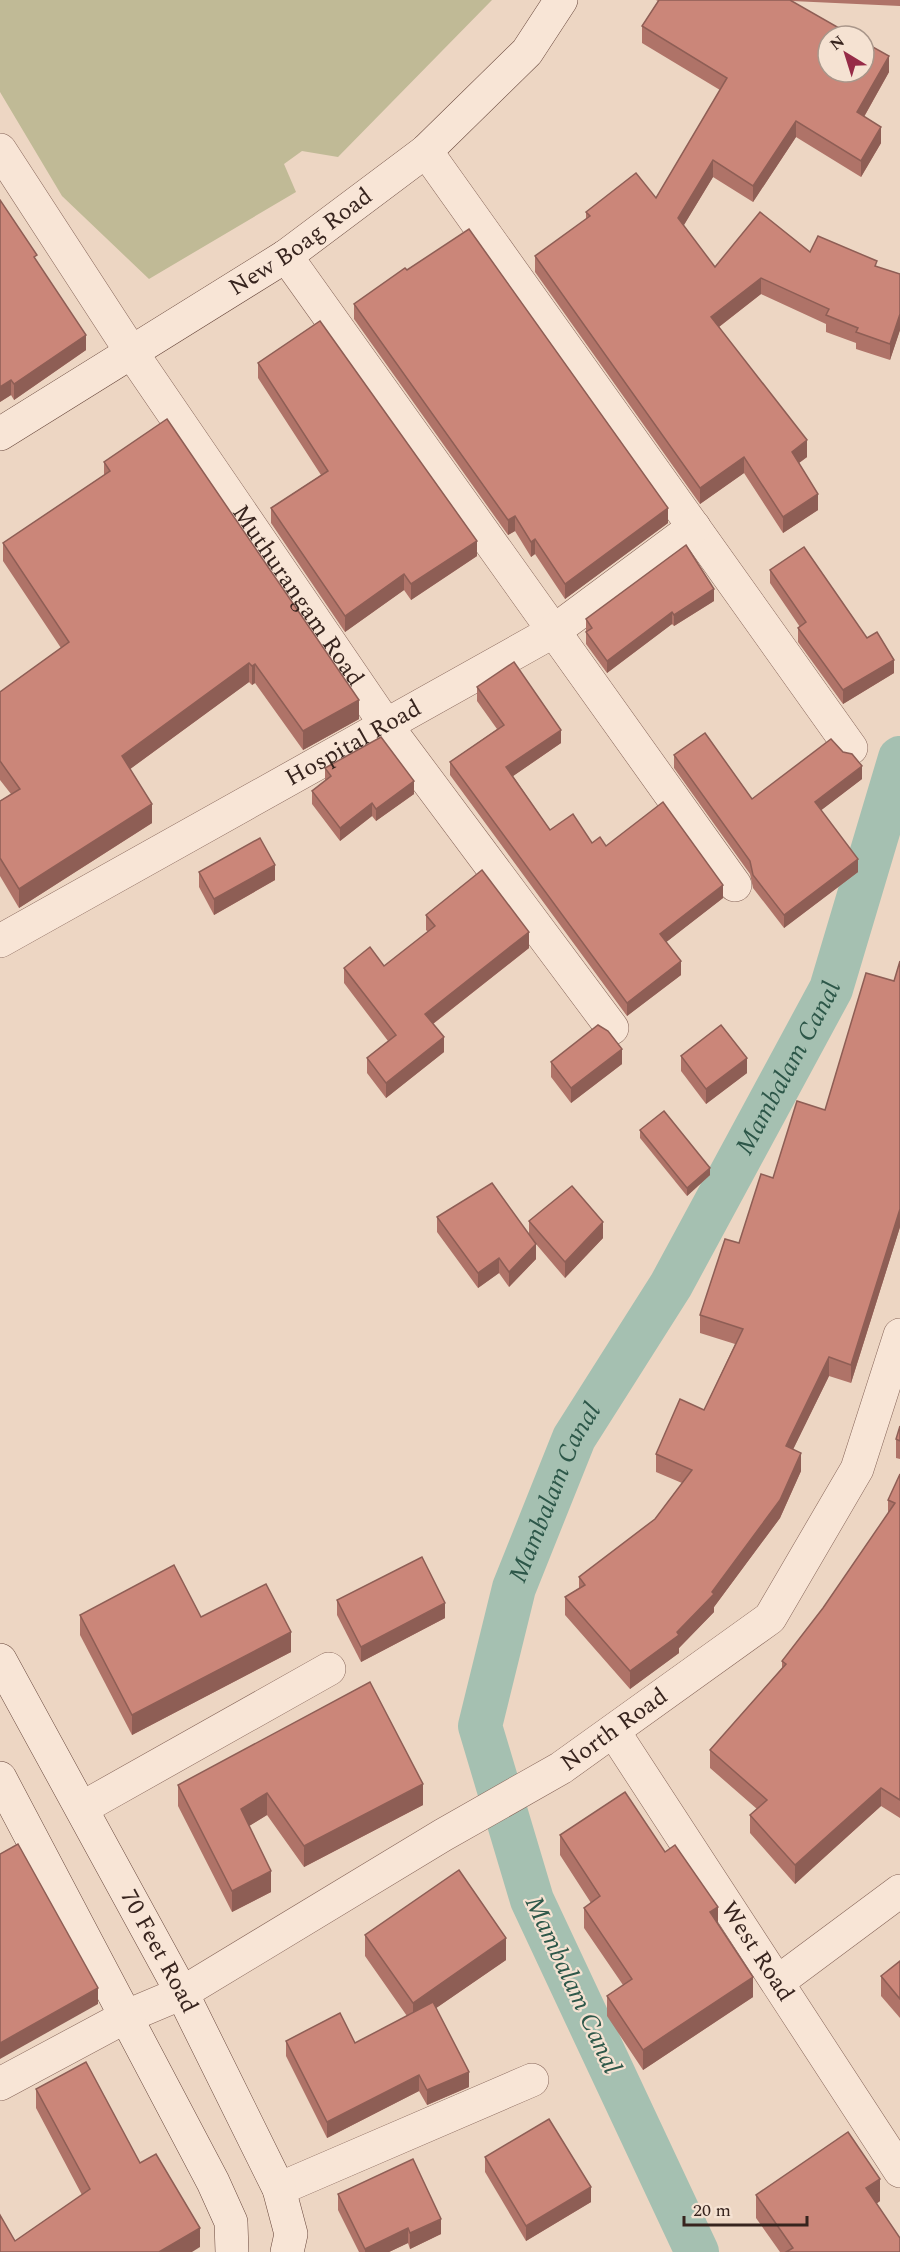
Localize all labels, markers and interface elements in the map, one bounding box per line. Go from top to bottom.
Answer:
north arrow [816,24,876,84]
text: N [825,29,850,56]
street label: New Boag Road [222,179,380,305]
street label: Muthurangam Road [223,497,373,694]
street label: Hospital Road [279,691,428,796]
water label: Mambalam Canal [725,977,852,1162]
water label: Mambalam Canal [498,1395,612,1589]
street label: North Road [553,1679,675,1781]
street label: 70 Feet Road [111,1883,207,2019]
water label: Mambalam Canal [514,1889,632,2081]
street label: West Road [711,1894,803,2009]
scale bar [684,2189,807,2227]
text: 20 m [693,2197,731,2224]

